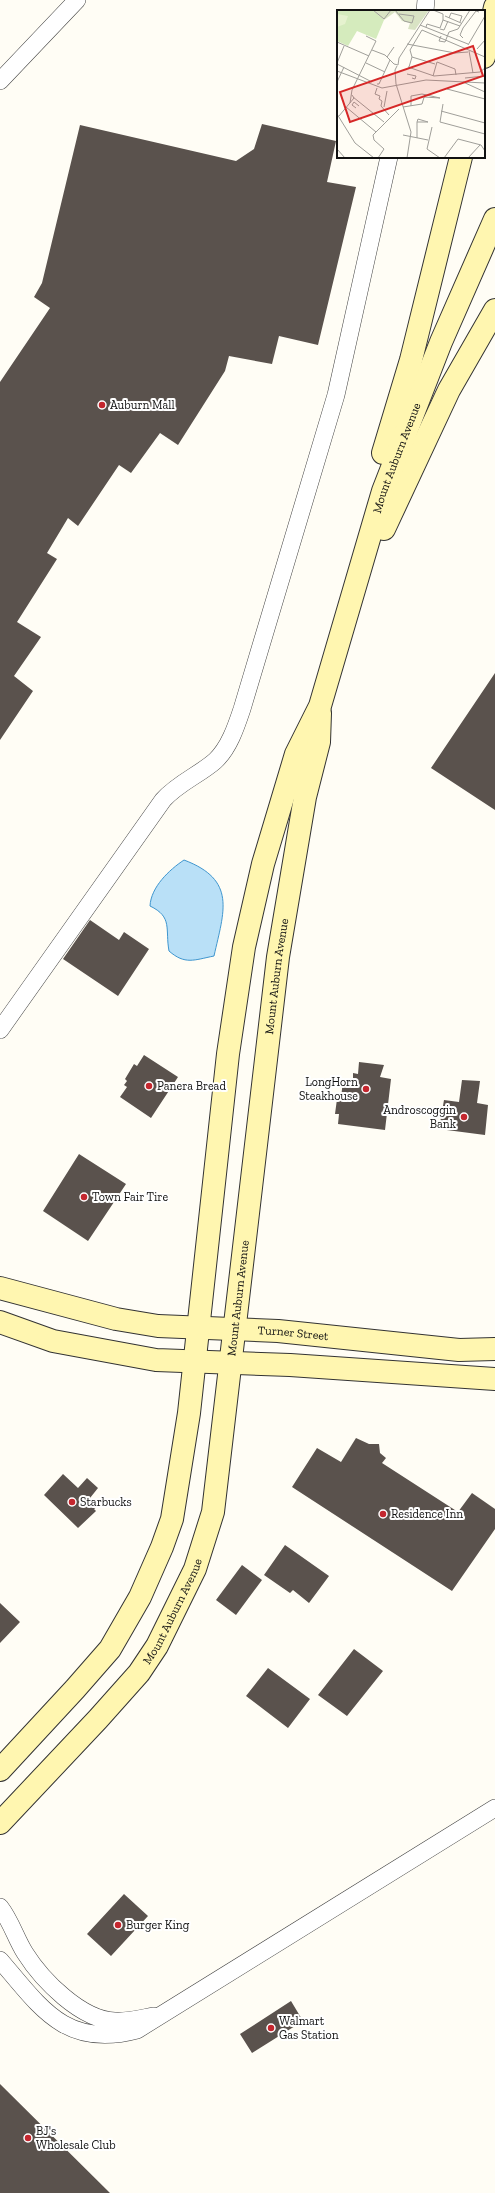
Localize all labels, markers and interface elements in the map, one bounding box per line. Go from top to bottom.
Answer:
inset map [337,10,485,158]
place label: Auburn Mall [110,398,175,412]
marker: Auburn Mall [97,400,107,410]
street label: Mount Auburn Avenue [370,400,424,515]
street label: Mount Auburn Avenue [262,917,291,1035]
place label: LongHorn Steakhouse [299,1075,358,1103]
place label: Panera Bread [157,1079,226,1093]
marker: Panera Bread [144,1081,154,1091]
marker: LongHorn Steakhouse [361,1084,371,1094]
place label: Androscoggin Bank [383,1103,457,1131]
marker: Androscoggin Bank [459,1112,469,1122]
place label: Town Fair Tire [92,1190,168,1204]
marker: Town Fair Tire [79,1192,89,1202]
street label: Mount Auburn Avenue [224,1239,252,1357]
street label: Turner Street [257,1323,330,1343]
place label: Starbucks [80,1495,132,1509]
marker: Starbucks [67,1497,77,1507]
place label: Residence Inn [391,1507,463,1521]
marker: Residence Inn [378,1509,388,1519]
street label: Mount Auburn Avenue [140,1556,205,1667]
place label: Burger King [126,1918,190,1932]
marker: Burger King [113,1920,123,1930]
place label: Walmart Gas Station [279,2014,339,2042]
marker: Walmart Gas Station [266,2023,276,2033]
place label: BJ's Wholesale Club [36,2124,116,2152]
marker: BJ's Wholesale Club [23,2133,33,2143]

